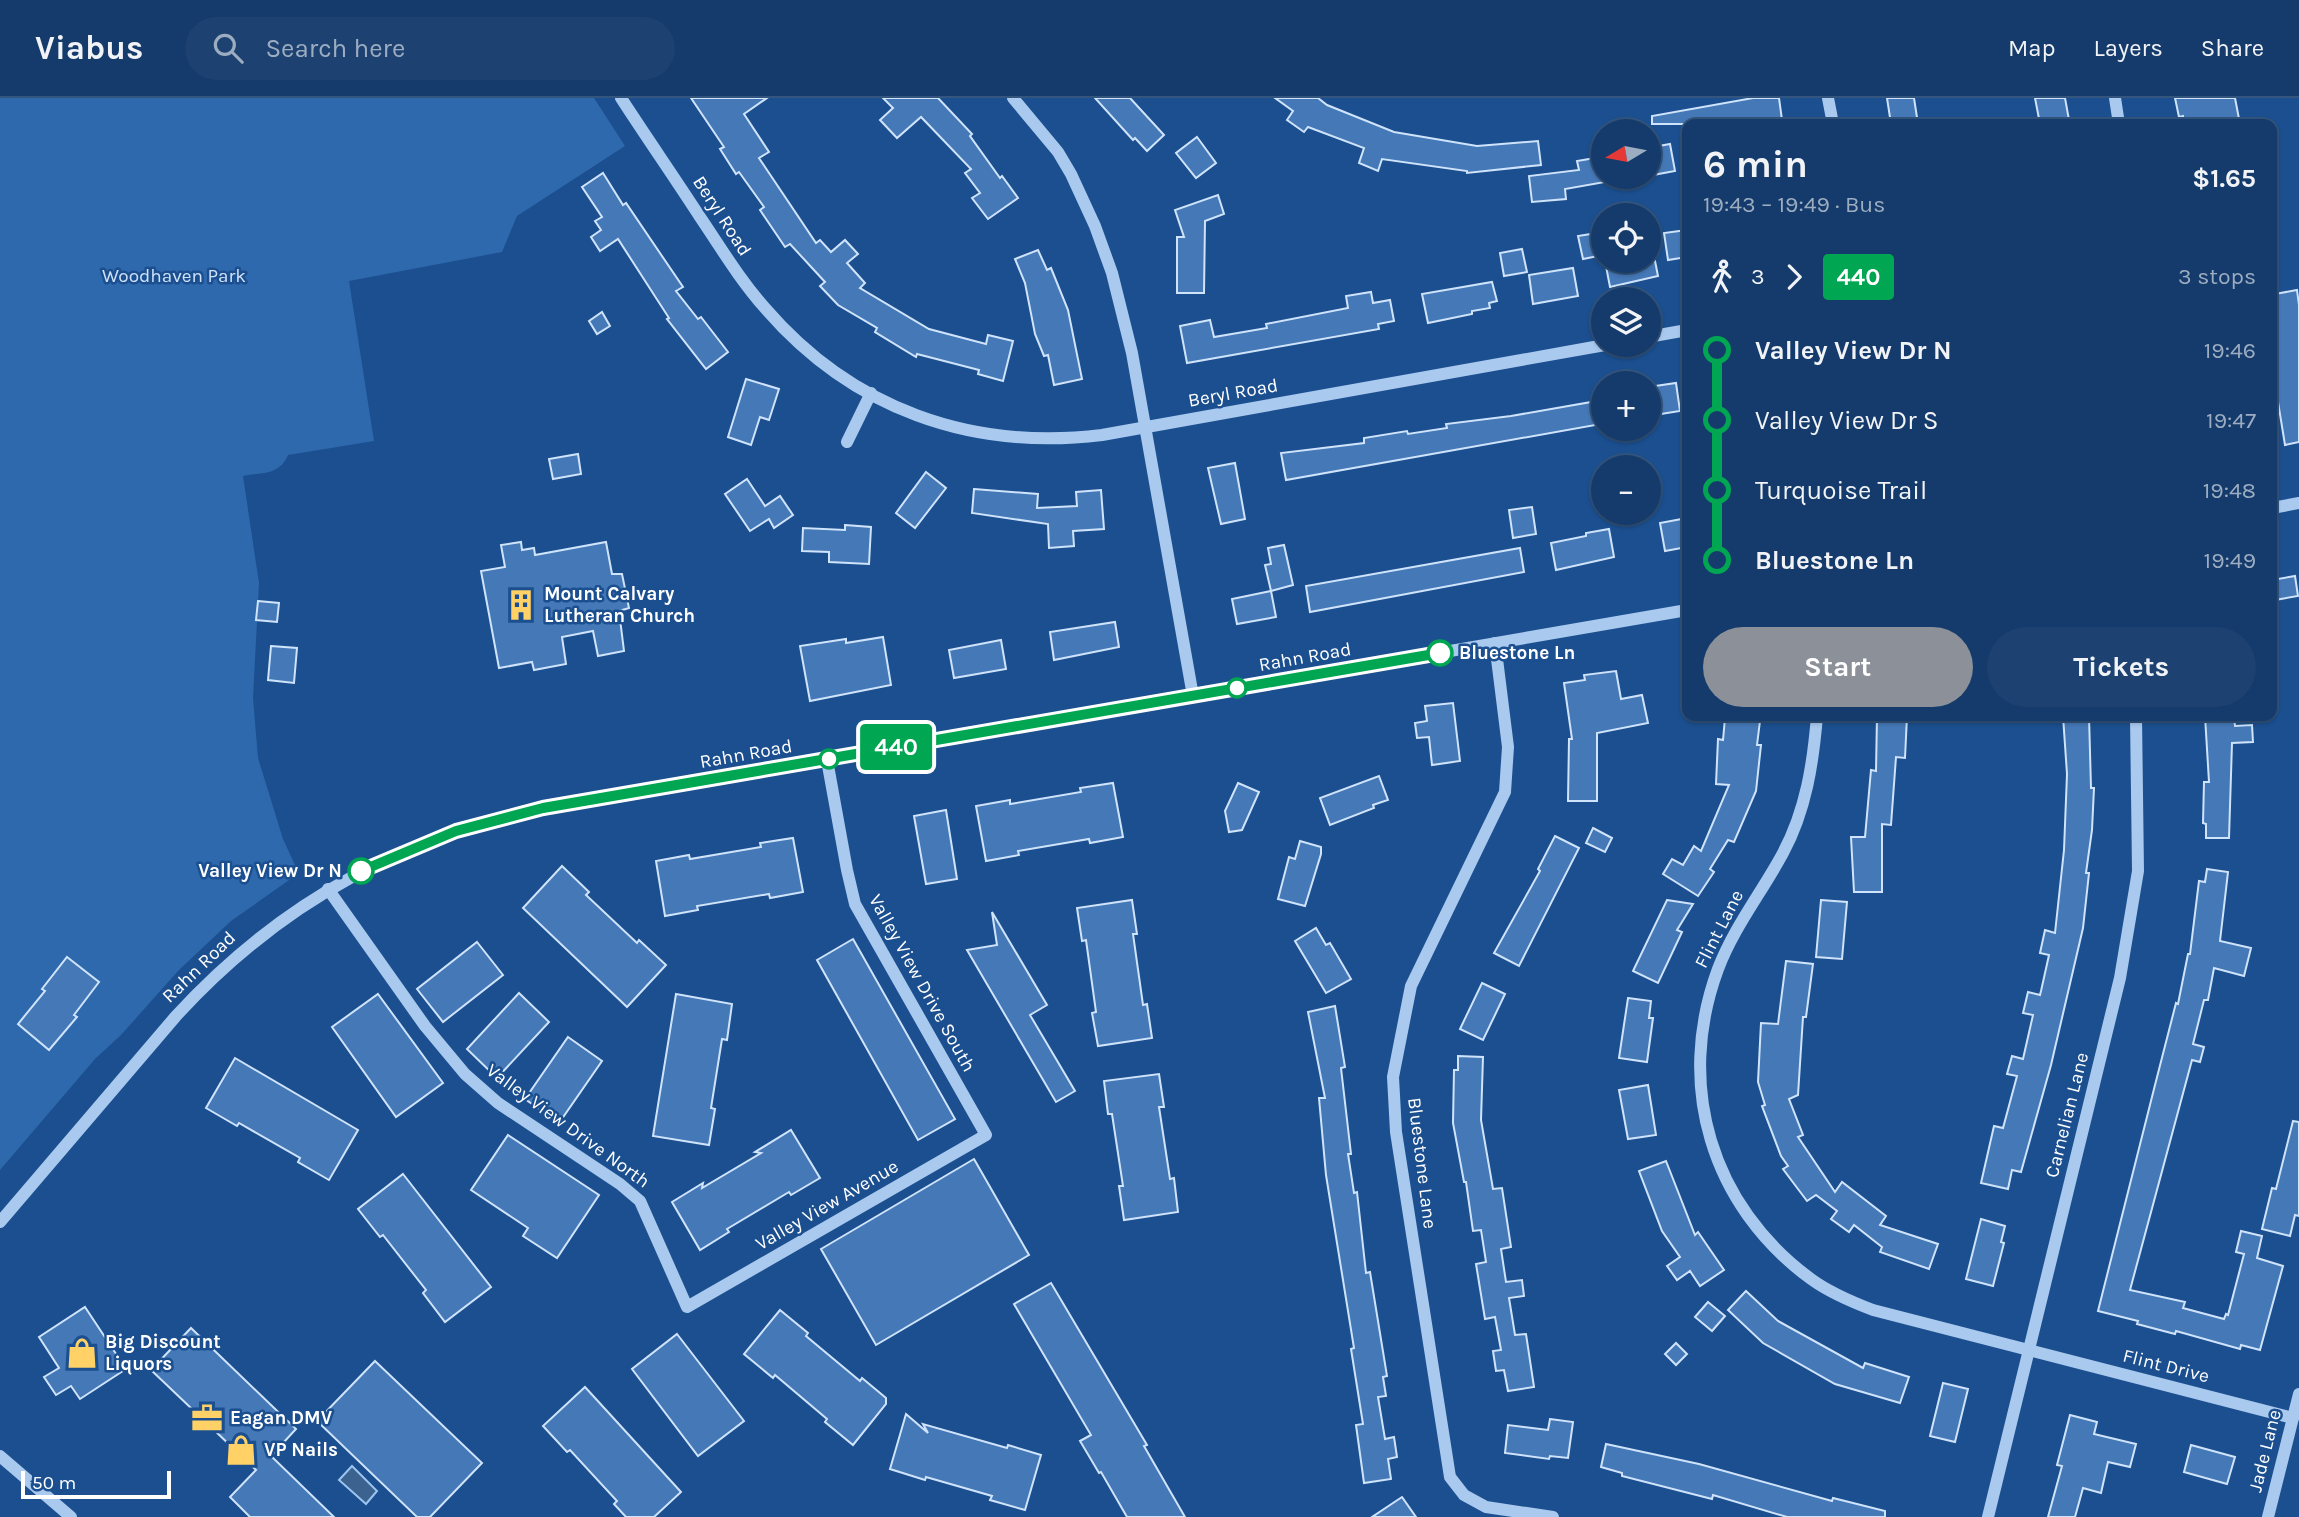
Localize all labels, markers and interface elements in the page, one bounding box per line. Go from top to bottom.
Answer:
search box [185,17,675,80]
text: Viabus [35,29,143,67]
icon: search [209,29,247,67]
text: Search here [265,33,405,64]
text: Map [2008,34,2056,62]
text: Layers [2094,34,2163,62]
text: Share [2201,34,2264,62]
north arrow [1591,119,1661,189]
map controls [1591,119,1661,525]
text: 6 min [1703,142,1808,187]
text: $1.65 [2192,163,2256,194]
street label: Beryl Road [688,172,756,260]
text: 19:43 – 19:49 · Bus [1703,191,1885,218]
button: locate [1591,203,1661,273]
icon: walk [1703,258,1741,296]
icon: forward [1775,258,1813,296]
text: 3 [1751,263,1765,290]
text: 440 [1837,263,1880,291]
text: 3 stops [2178,263,2256,290]
park label: Woodhaven Park [102,265,246,287]
button: layers [1591,287,1661,357]
text: Valley View Dr N [1755,335,1952,366]
text: 19:46 [2204,337,2256,364]
button: + [1591,371,1661,441]
street label: Beryl Road [1186,374,1280,412]
text: Valley View Dr S [1755,405,1938,436]
text: 19:47 [2206,407,2256,434]
button: − [1591,455,1661,525]
text: Turquoise Trail [1755,475,1927,506]
text: 19:48 [2203,477,2256,504]
text: Bluestone Ln [1755,545,1914,576]
text: 19:49 [2204,547,2256,574]
place label: Mount Calvary Lutheran Church [544,583,695,627]
building icon: Mount Calvary Lutheran Church [504,588,538,622]
button: Start [1703,627,1973,707]
button: Tickets [1987,627,2256,707]
street label: Rahn Road [1257,638,1353,676]
marker: Bluestone Ln [1427,640,1453,666]
place label: Bluestone Ln [1459,642,1575,664]
unlabelled marker [1227,678,1247,698]
line badge: 440 [856,724,936,770]
text: 440 [874,733,918,761]
street label: Rahn Road [698,735,794,773]
unlabelled marker [819,749,839,769]
marker: Valley View Dr N [348,858,374,884]
place label: Valley View Dr N [198,860,342,882]
street label: Flint Lane [1690,886,1748,972]
street label: Valley View Drive South [864,890,980,1076]
street label: Rahn Road [158,927,240,1007]
street label: Carnelian Lane [2041,1050,2093,1180]
street label: Valley View Drive North [482,1059,654,1193]
street label: Bluestone Lane [1403,1096,1441,1230]
street label: Valley View Avenue [752,1155,902,1255]
place label: Big Discount Liquors [105,1331,221,1375]
shop icon: Big Discount Liquors [65,1336,99,1370]
street label: Flint Drive [2120,1345,2212,1387]
office icon: Eagan DMV [190,1401,224,1435]
place label: Eagan DMV [230,1407,333,1429]
street label: Jade Lane [2244,1407,2286,1495]
shop icon: VP Nails [224,1433,258,1467]
place label: VP Nails [264,1439,338,1461]
scale bar [21,1468,172,1500]
text: 50 m [32,1472,76,1494]

